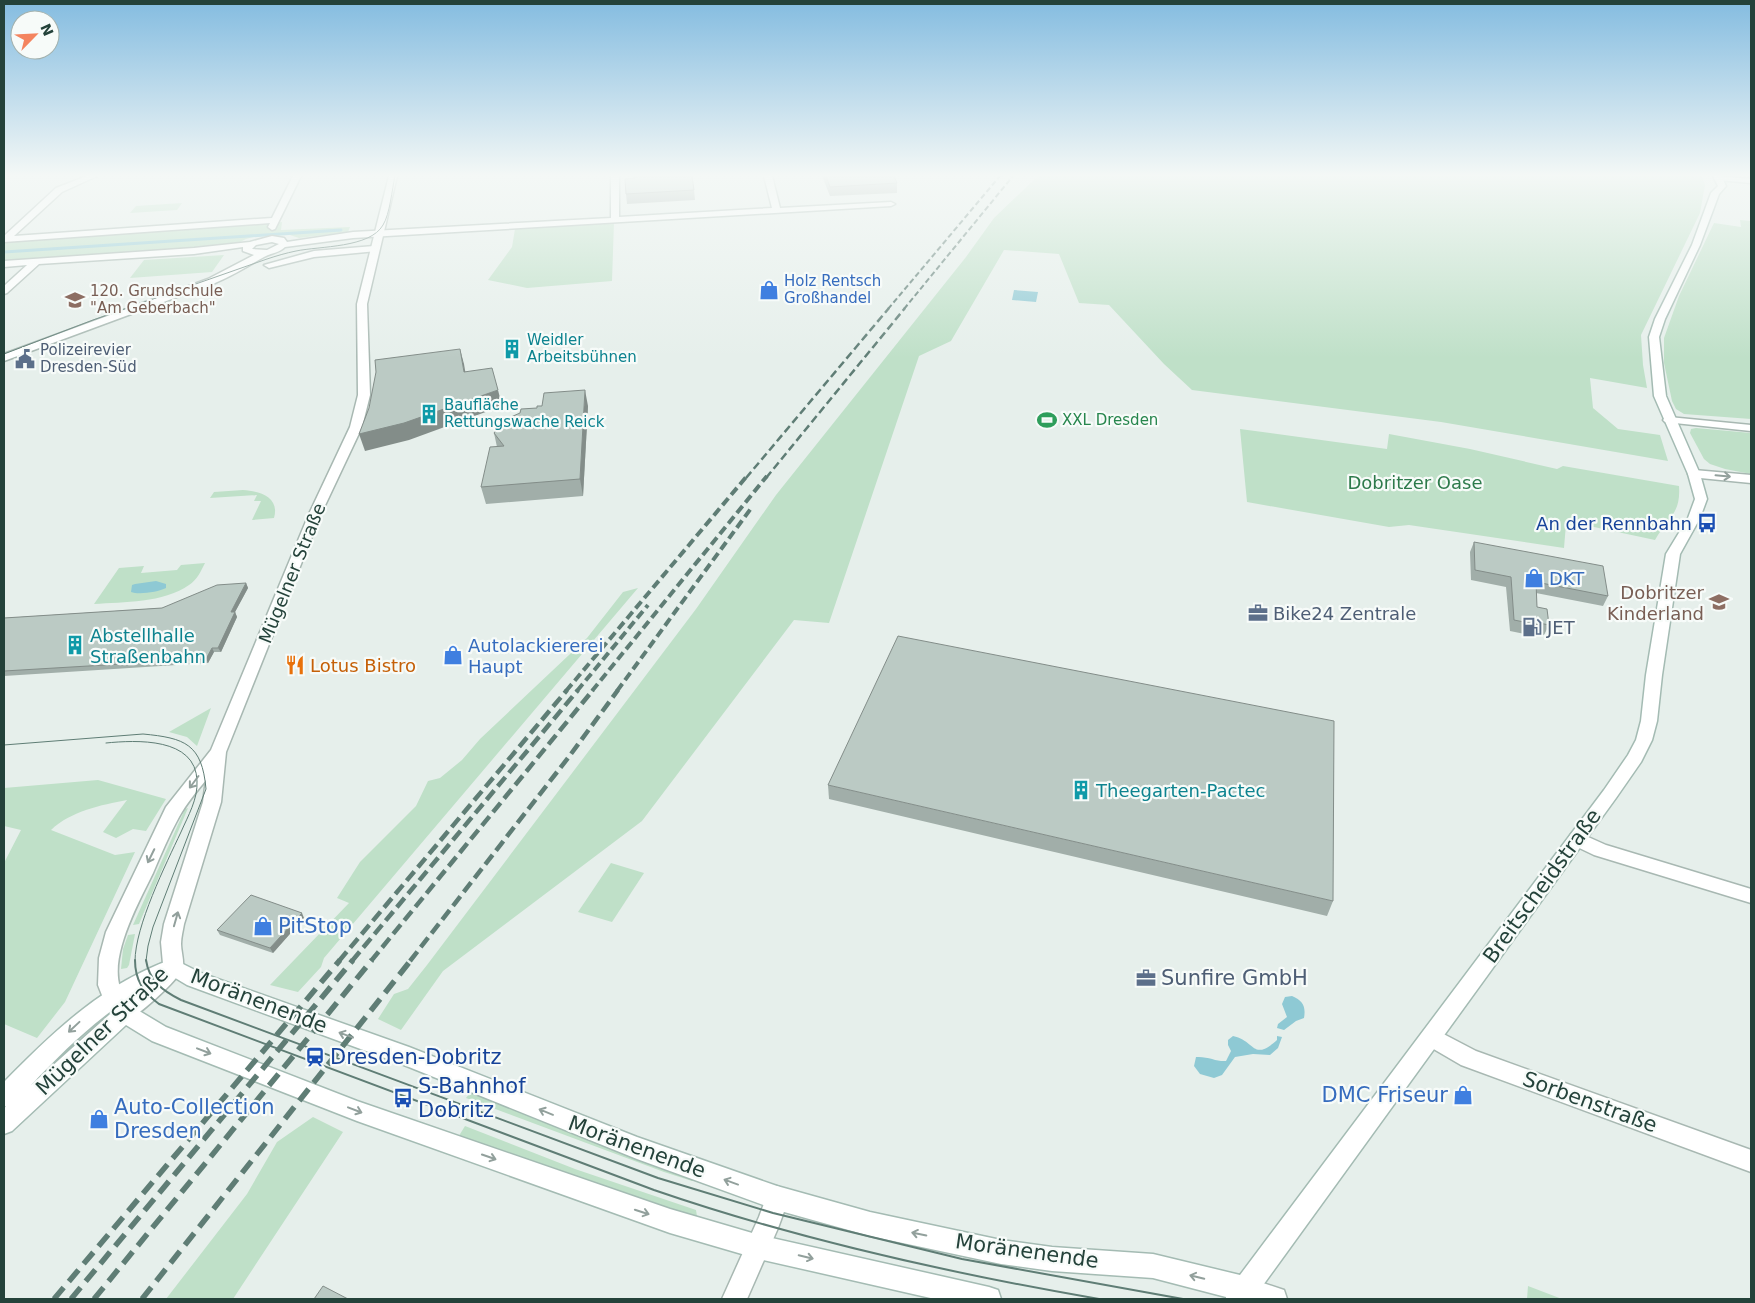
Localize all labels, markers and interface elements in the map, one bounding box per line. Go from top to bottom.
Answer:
north arrow [10,10,60,60]
text: N [37,21,57,38]
place label: Holz Rentsch Großhandel [784,272,881,307]
shop icon: Holz Rentsch Großhandel [758,279,780,301]
place label: 120. Grundschule "Am Geberbach" [90,282,223,317]
school or university icon: 120. Grundschule "Am Geberbach" [64,289,86,311]
place label: Weidler Arbeitsbühnen [527,331,637,366]
building icon: Weidler Arbeitsbühnen [501,338,523,360]
place label: Polizeirevier Dresden-Süd [40,341,137,376]
public building icon: Polizeirevier Dresden-Süd [14,348,36,370]
place label: Baufläche Rettungswache Reick [444,396,605,431]
building icon: Baufläche Rettungswache Reick [418,403,440,425]
sports icon: XXL Dresden [1036,409,1058,431]
place label: XXL Dresden [1062,411,1158,429]
one-way arrow [1714,471,1730,481]
park label: Dobritzer Oase [1347,472,1483,493]
street label: Mügelner Straße [254,500,330,646]
bus stop icon: An der Rennbahn [1696,512,1718,534]
place label: An der Rennbahn [1536,513,1692,534]
shop icon: DKT [1523,567,1545,589]
place label: DKT [1549,568,1585,589]
place label: Dobritzer Kinderland [1607,582,1705,624]
school or university icon: Dobritzer Kinderland [1708,591,1730,613]
office icon: Bike24 Zentrale [1247,602,1269,624]
place label: Bike24 Zentrale [1273,603,1416,624]
fuel station icon: JET [1521,616,1543,638]
place label: JET [1546,617,1576,638]
place label: Abstellhalle Straßenbahn [90,625,206,667]
building icon: Abstellhalle Straßenbahn [64,634,86,656]
place label: Autolackiererei Haupt [468,635,603,677]
shop icon: Autolackiererei Haupt [442,644,464,666]
restaurant icon: Lotus Bistro [284,654,306,676]
place label: Lotus Bistro [310,655,416,676]
one-way arrow [189,775,200,788]
building icon: Theegarten-Pactec [1070,779,1092,801]
place label: Theegarten-Pactec [1095,780,1265,801]
street label: Breitscheidstraße [1478,804,1606,968]
one-way arrow [146,848,155,863]
one-way arrow [171,911,181,927]
place label: PitStop [278,914,352,938]
shop icon: PitStop [252,915,274,937]
street label: Mügelner Straße [31,962,173,1100]
street label: Moränenende [187,964,331,1038]
place label: Sunfire GmbH [1161,966,1308,990]
office icon: Sunfire GmbH [1135,967,1157,989]
one-way arrow [68,1021,80,1033]
one-way arrow [339,1030,355,1039]
place label: Dresden-Dobritz [330,1045,501,1069]
station icon: Dresden-Dobritz [304,1046,326,1068]
one-way arrow [196,1047,211,1056]
street label: Sorbenstraße [1520,1067,1660,1137]
place label: S-Bahnhof Dobritz [418,1074,526,1122]
place label: DMC Friseur [1322,1083,1448,1107]
shop icon: DMC Friseur [1452,1084,1474,1106]
bus stop icon: S-Bahnhof Dobritz [392,1087,414,1109]
place label: Auto-Collection Dresden [114,1095,275,1143]
one-way arrow [347,1106,363,1115]
one-way arrow [539,1107,554,1117]
shop icon: Auto-Collection Dresden [88,1108,110,1130]
street label: Moränenende [565,1111,709,1183]
one-way arrow [481,1153,497,1162]
one-way arrow [723,1176,739,1186]
one-way arrow [634,1208,650,1217]
one-way arrow [912,1229,928,1239]
street label: Moränenende [954,1229,1100,1273]
one-way arrow [798,1253,814,1263]
one-way arrow [1190,1272,1206,1281]

